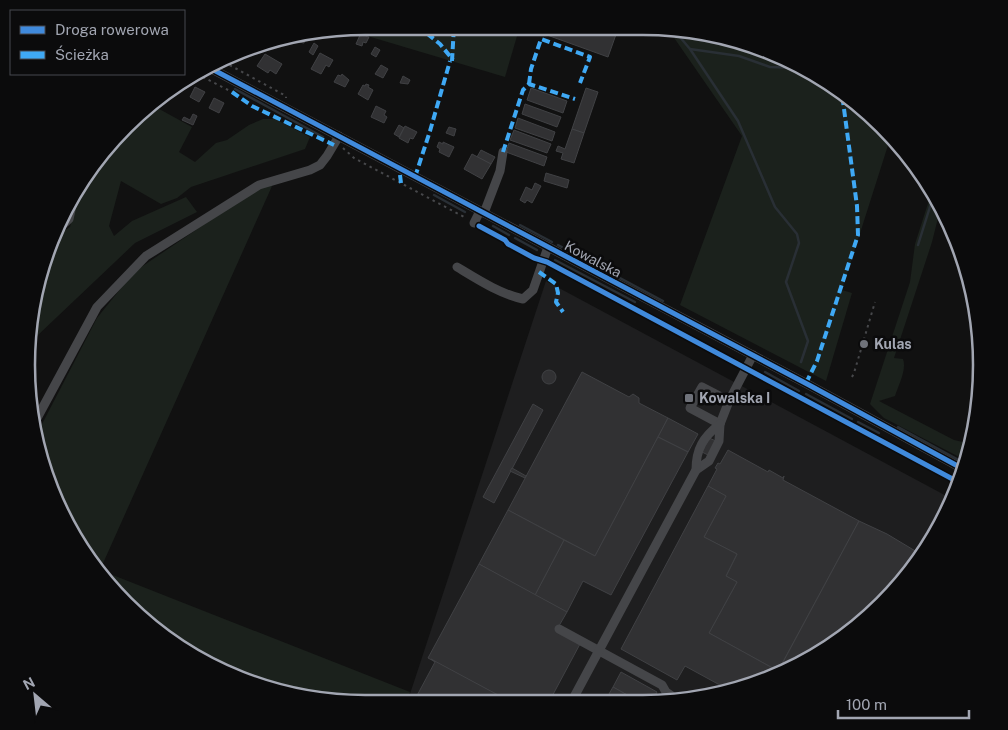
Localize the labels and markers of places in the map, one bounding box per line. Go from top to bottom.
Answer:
place label: Kulas [874,336,912,352]
marker: Kulas [858,338,870,350]
place label: Kowalska I [699,390,770,406]
marker: Kowalska I [683,392,695,404]

